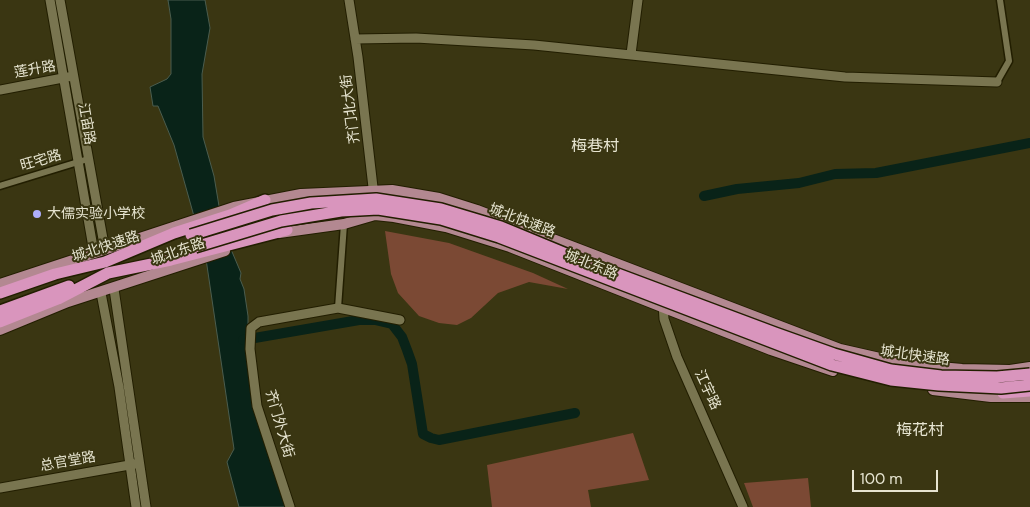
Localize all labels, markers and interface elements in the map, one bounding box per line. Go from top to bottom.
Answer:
street label: 莲升路 [13,58,57,82]
street label: 齐门北大街 [338,73,364,145]
street label: 江宙路 [74,102,98,146]
district label: 梅巷村 [571,137,619,157]
street label: 旺宅路 [18,147,64,175]
street label: 城北快速路 [486,201,558,241]
place label: 大儒实验小学校 [47,206,145,222]
marker: 大儒实验小学校 [31,208,43,220]
street label: 城北快速路 [70,228,142,266]
street label: 城北东路 [149,235,207,269]
street label: 城北东路 [562,247,620,283]
street label: 城北快速路 [879,343,951,369]
street label: 江宇路 [691,367,723,413]
street label: 齐门外大街 [261,388,297,460]
district label: 梅花村 [896,421,944,441]
street label: 总官堂路 [39,449,97,475]
scale bar [855,460,941,492]
text: 100 m [860,469,903,489]

